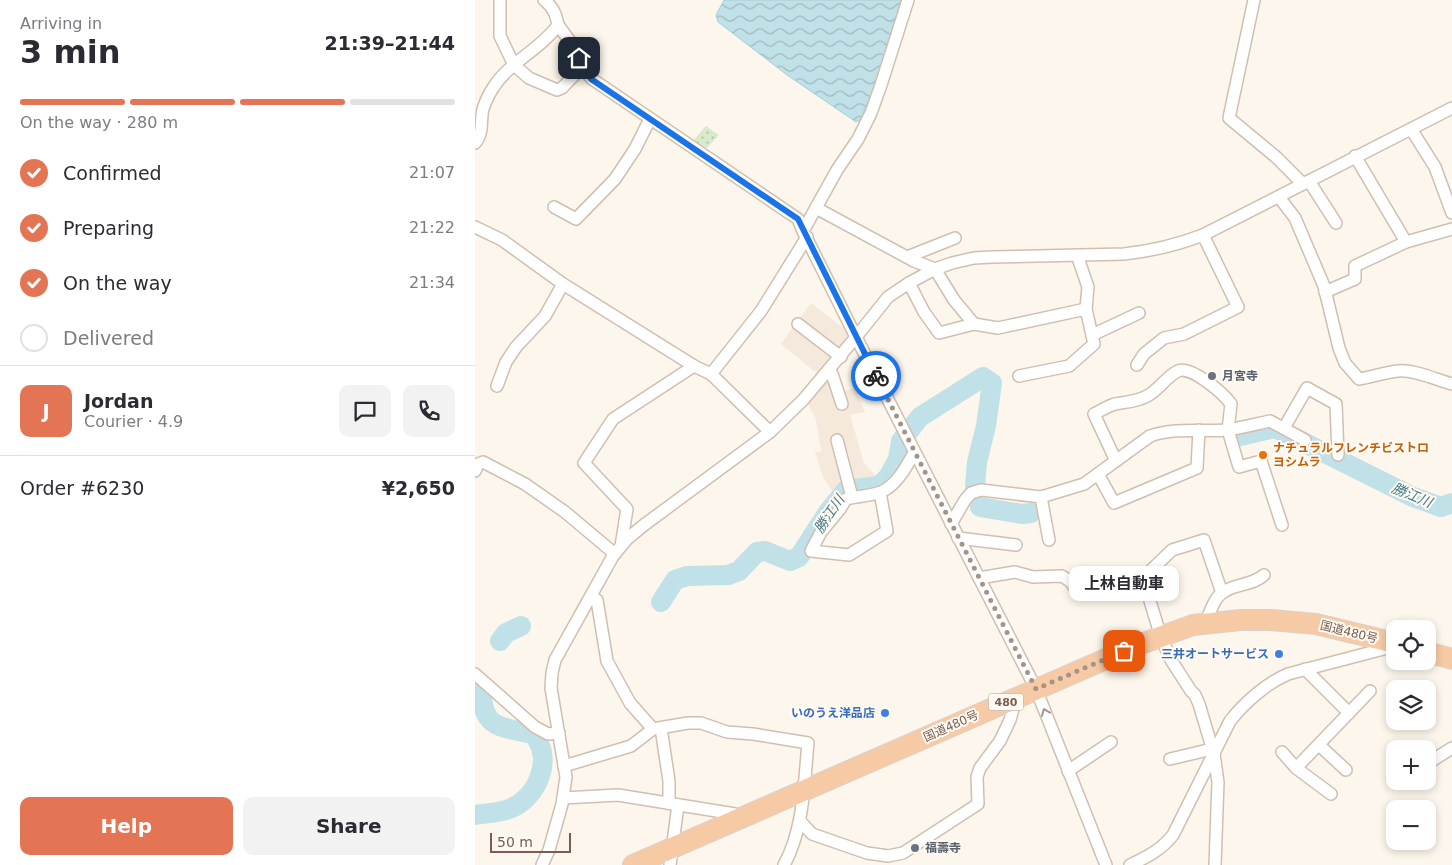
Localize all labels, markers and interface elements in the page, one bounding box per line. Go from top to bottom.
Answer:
text: Arriving in [20,14,102,33]
text: 21:39–21:44 [325,32,455,54]
text: 3 min [20,33,121,71]
pin [558,37,600,79]
icon: home [565,44,593,72]
text: On the way · 280 m [20,113,178,132]
icon: check [20,159,48,187]
text: Confirmed [63,162,162,184]
text: 21:07 [409,163,455,182]
icon: check [20,214,48,242]
text: Preparing [63,217,154,239]
text: 21:22 [409,218,455,237]
icon: check [20,269,48,297]
text: On the way [63,272,172,294]
text: 21:34 [409,273,455,292]
text: Delivered [63,327,154,349]
courier [851,351,901,401]
icon: bike [862,362,890,390]
place label: 月宮寺 [1222,369,1258,383]
marker: 月宮寺 [1206,370,1218,382]
button: chat [339,385,391,437]
button: phone [403,385,455,437]
text: Jordan [84,390,153,412]
text: J [42,400,50,422]
text: Courier · 4.9 [84,412,183,431]
place label: ナチュラルフレンチビストロ ヨシムラ [1273,441,1429,469]
marker: ナチュラルフレンチビストロ ヨシムラ [1257,449,1269,461]
text: Order #6230 [20,477,144,499]
text: ¥2,650 [382,477,455,499]
water label: 勝江川 [1390,479,1436,511]
water label: 勝江川 [811,490,848,536]
callout: 上林自動車 [1069,566,1179,601]
text: 上林自動車 [1084,574,1164,593]
street label: 国道480号 [1319,618,1379,646]
map controls [1386,620,1436,850]
button: locate [1386,620,1436,670]
pin [1103,630,1145,672]
icon: bag [1110,637,1138,665]
place label: 三井オートサービス [1161,647,1269,661]
marker: 三井オートサービス [1273,648,1285,660]
button: layers [1386,680,1436,730]
road number: 480 [989,694,1023,710]
place label: いのうえ洋品店 [791,706,875,720]
marker: いのうえ洋品店 [879,707,891,719]
street label: 国道480号 [921,708,981,744]
one-way arrow [1040,708,1051,717]
button: + [1386,740,1436,790]
button: Help [20,797,233,855]
button: Share [243,797,455,855]
button: − [1386,800,1436,850]
scale bar [490,830,571,853]
text: 50 m [497,834,533,850]
place label: 福壽寺 [925,841,961,855]
marker: 福壽寺 [909,842,921,854]

